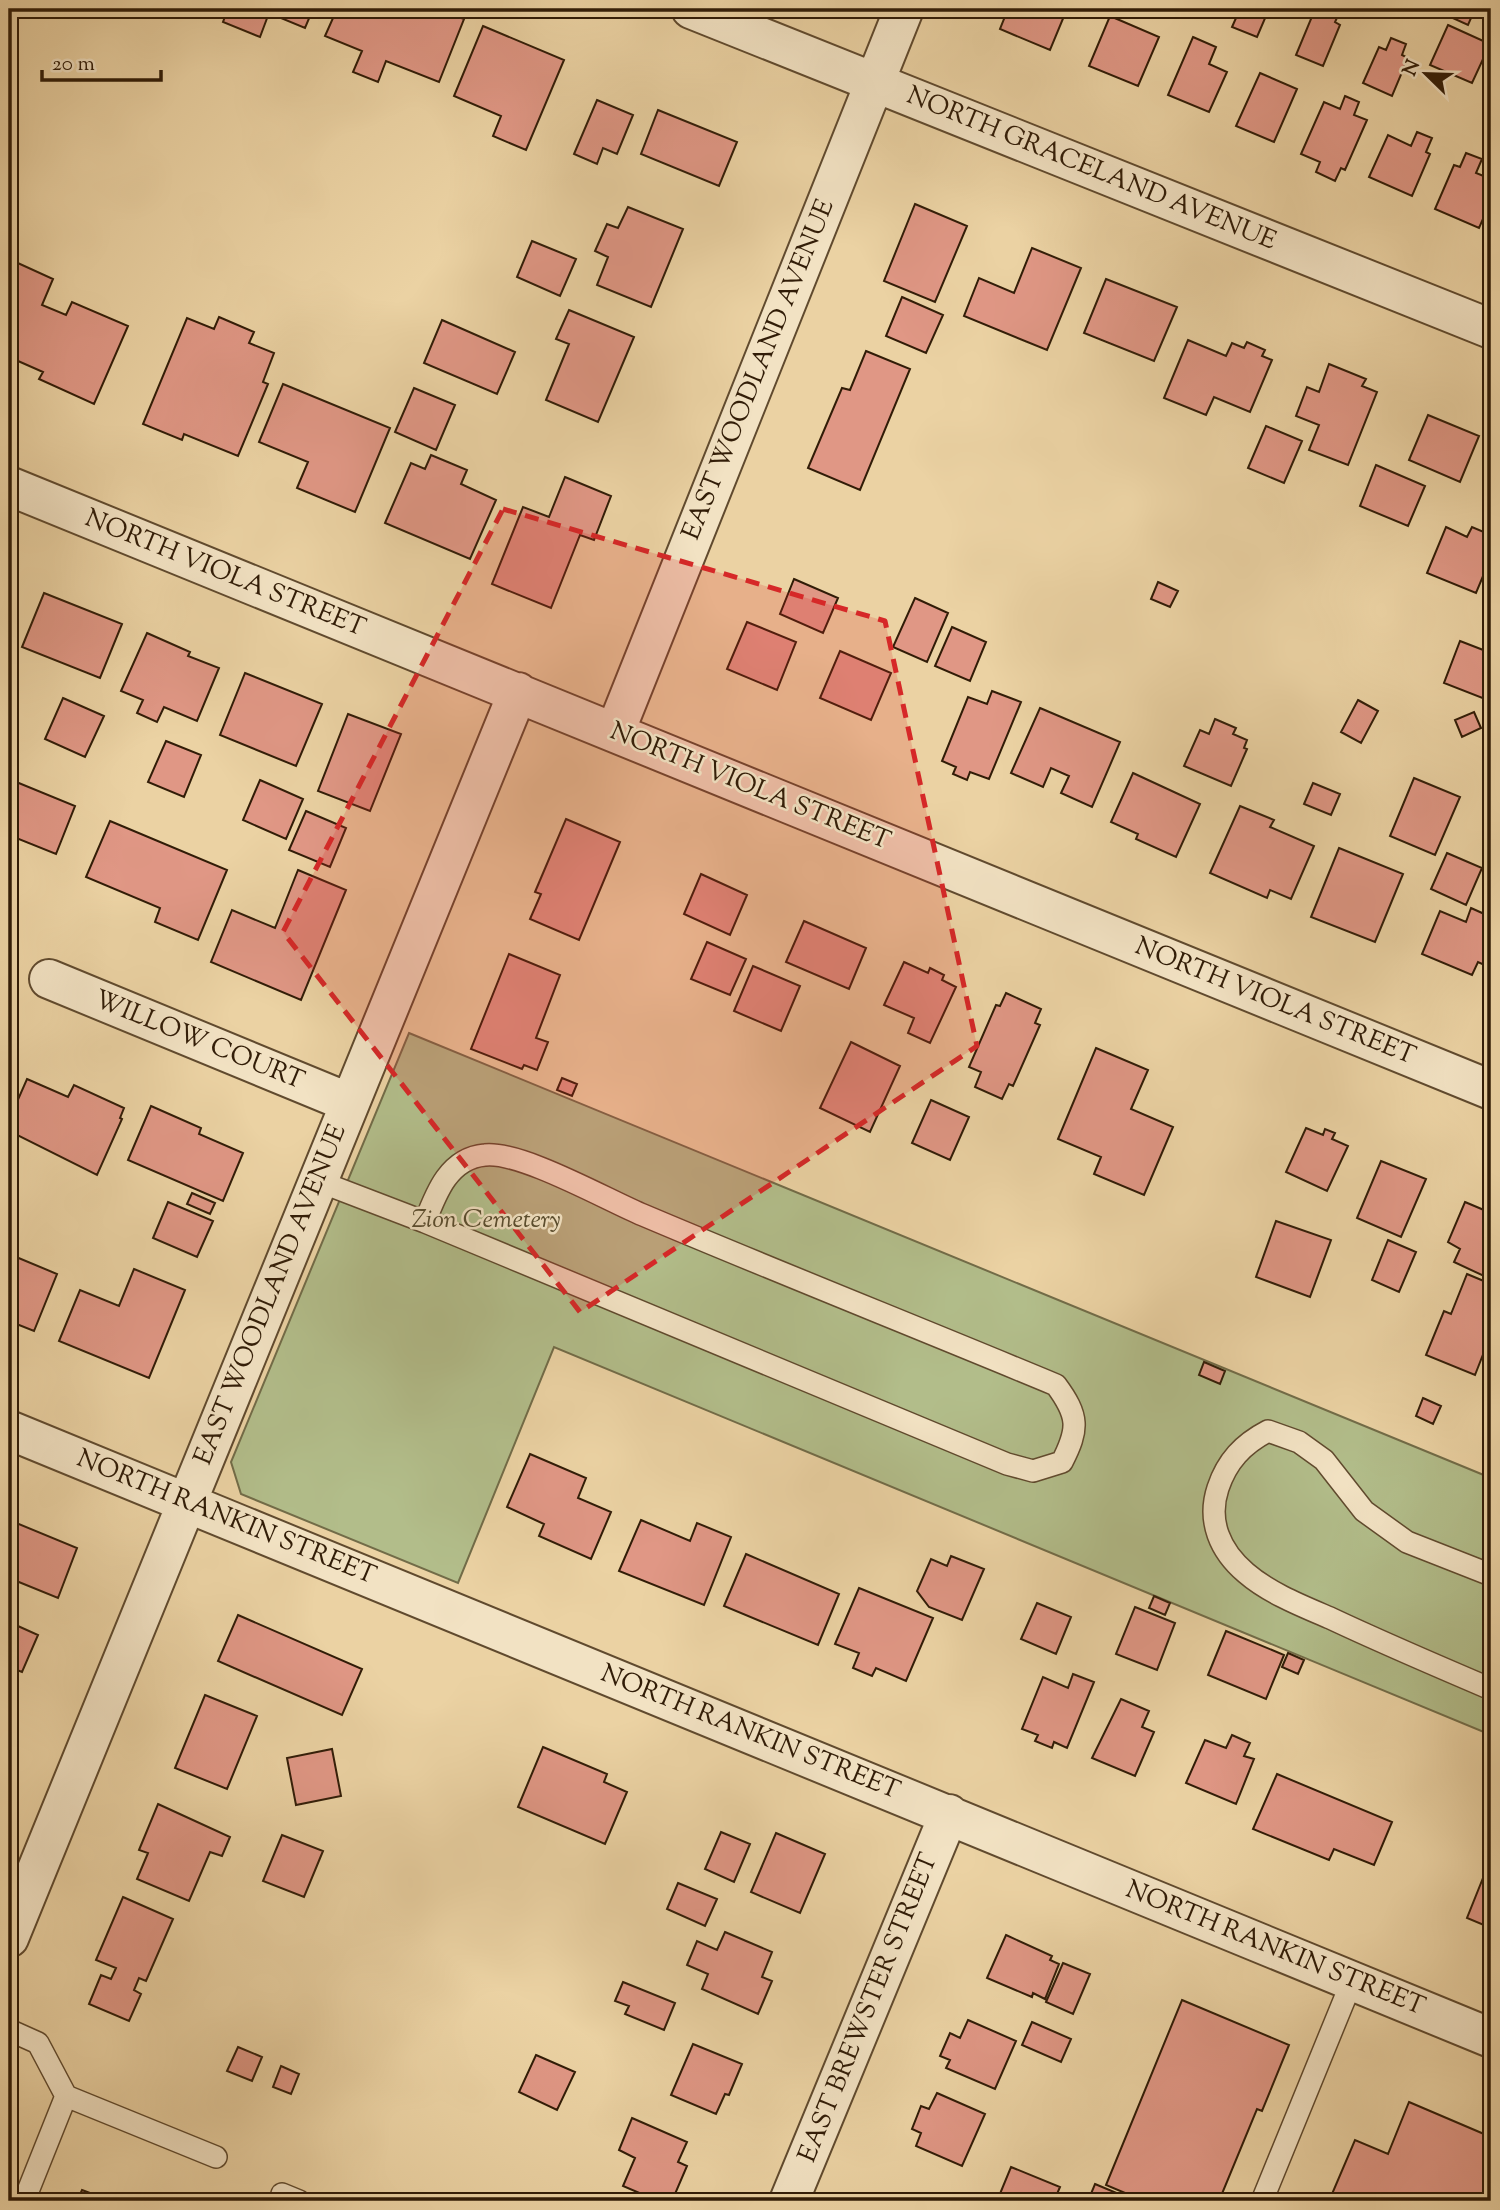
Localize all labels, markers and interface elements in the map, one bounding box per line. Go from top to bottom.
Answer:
scale bar [42,38,161,82]
north arrow [1392,38,1462,108]
text: 20 m [52,50,95,80]
text: N [1397,56,1428,81]
street label: NORTH GRACELAND AVENUE [901,78,1282,260]
street label: EAST WOODLAND AVENUE [674,194,845,546]
street label: NORTH VIOLA STREET [79,501,371,647]
street label: NORTH VIOLA STREET [604,714,896,860]
street label: NORTH VIOLA STREET [1129,929,1421,1075]
street label: WILLOW COURT [88,982,310,1100]
street label: EAST WOODLAND AVENUE [186,1119,357,1471]
park label: Zion Cemetery [411,1202,561,1239]
street label: NORTH RANKIN STREET [71,1441,381,1595]
street label: NORTH RANKIN STREET [595,1656,905,1810]
street label: EAST BREWSTER STREET [790,1848,948,2168]
street label: NORTH RANKIN STREET [1120,1872,1430,2026]

